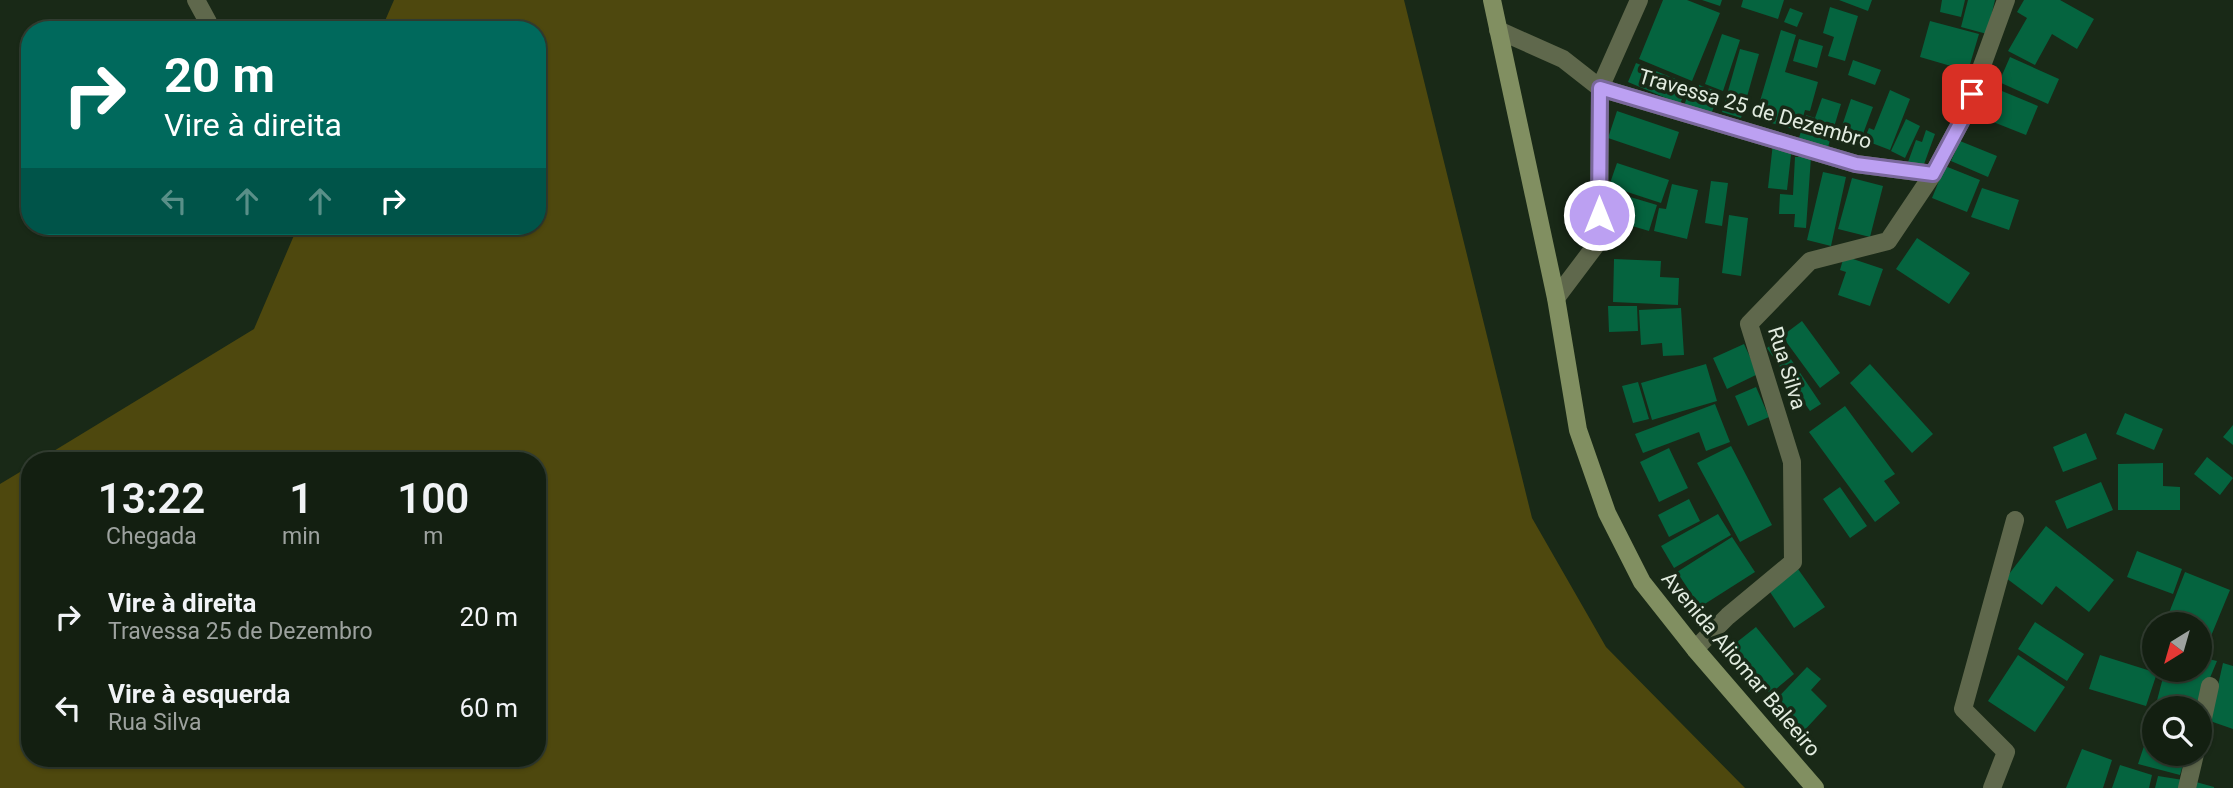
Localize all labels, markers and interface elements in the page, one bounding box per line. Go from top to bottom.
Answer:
text: 20 m [164,47,275,104]
icon: right [49,49,140,140]
street label: Travessa 25 de Dezembro [1636,64,1874,154]
pin [1942,64,2002,124]
icon: arrive [1953,75,1991,113]
text: Vire à direita [164,106,342,144]
position arrow [1562,178,1636,252]
icon: left [155,182,193,220]
icon: ahead [228,182,266,220]
icon: ahead [301,182,339,220]
icon: right [374,182,412,220]
street label: Rua Silva [1763,324,1811,412]
text: 13:22 [98,474,205,523]
text: 1 [289,474,313,523]
text: 100 [397,474,469,523]
text: Chegada [106,523,197,550]
text: min [282,523,320,550]
text: m [423,523,443,550]
street label: Avenida Aliomar Baleeiro [1657,567,1825,761]
text: Vire à direita [108,588,256,618]
icon: right [49,598,87,636]
text: 20 m [460,602,518,632]
north arrow [2142,612,2212,682]
map controls [2142,612,2212,766]
text: Travessa 25 de Dezembro [108,618,373,645]
text: Vire à esquerda [108,679,291,709]
icon: left [49,689,87,727]
text: 60 m [460,693,518,723]
button: search [2142,696,2212,766]
text: Rua Silva [108,709,201,736]

